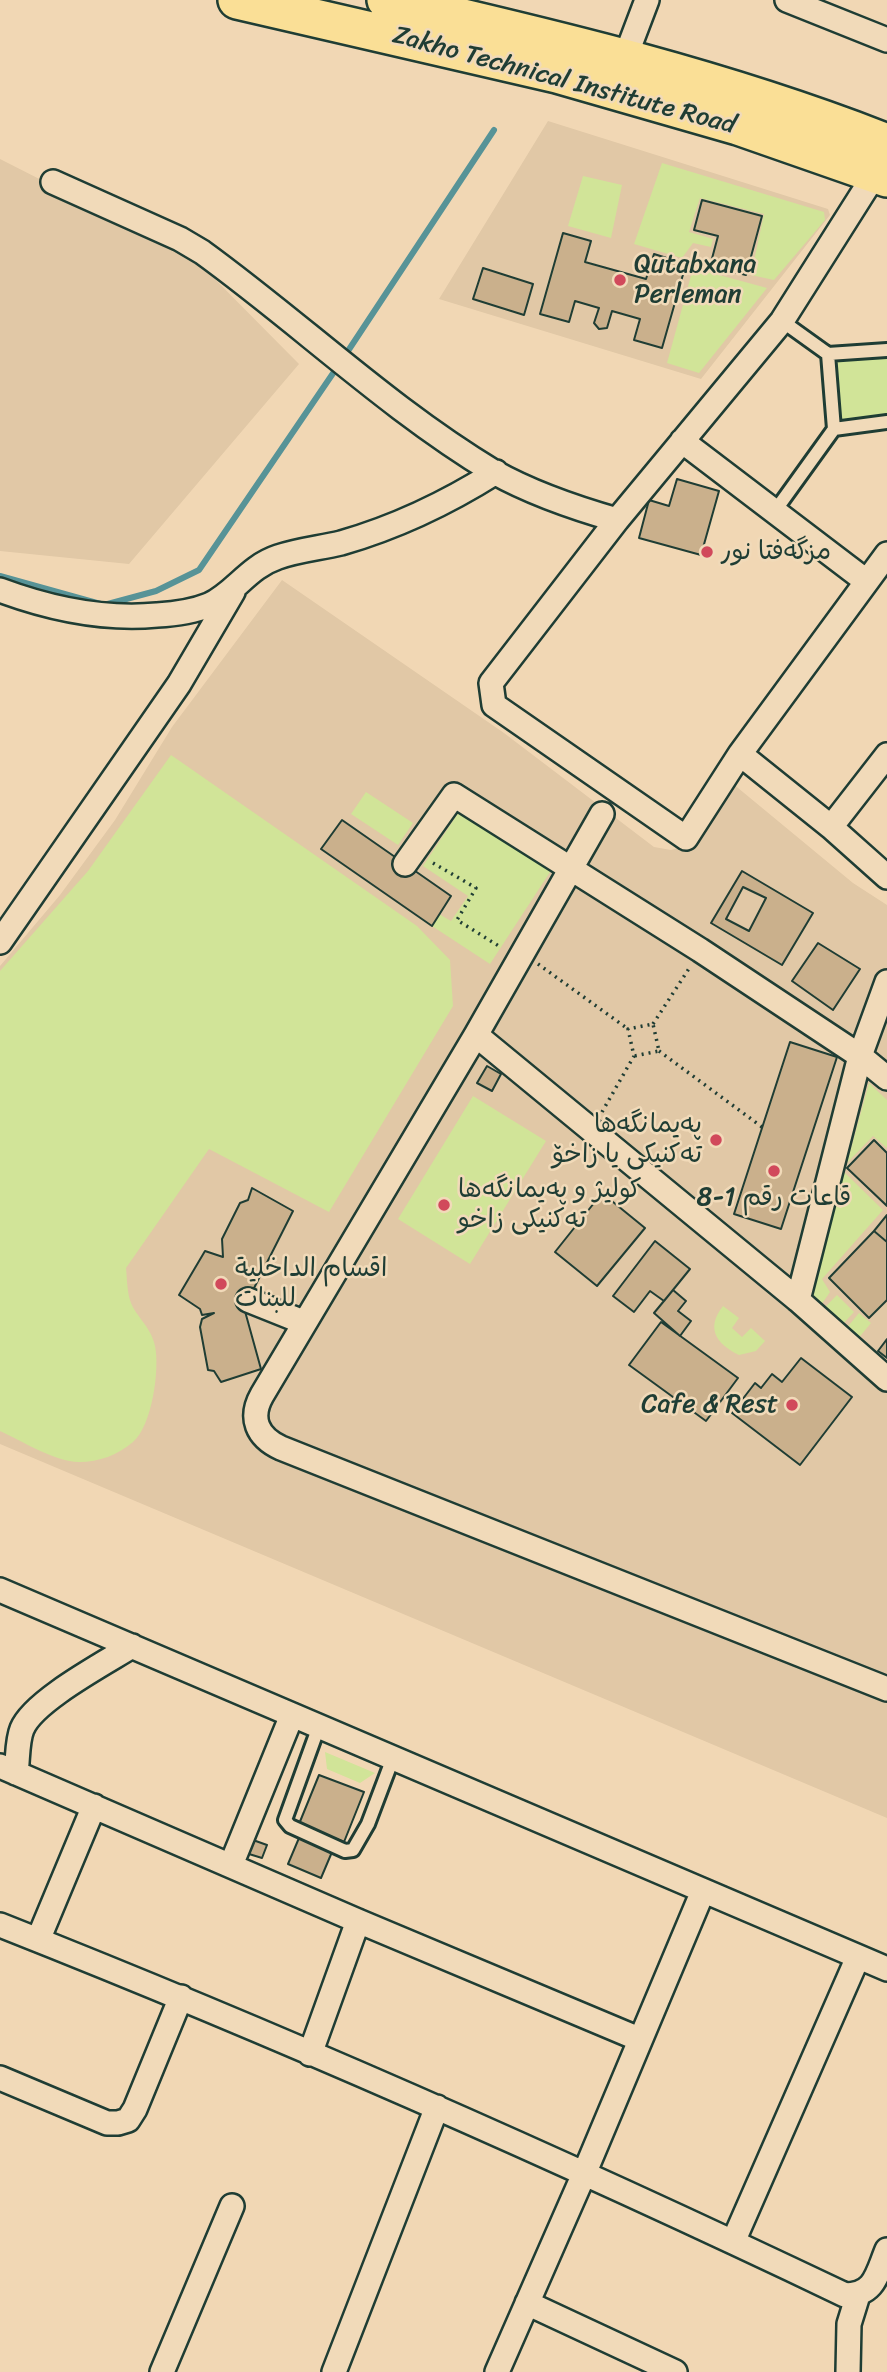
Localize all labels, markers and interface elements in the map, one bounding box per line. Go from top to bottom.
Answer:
street label: Zakho Technical Institute Road [389,20,739,142]
place label: Qutabxana Perleman [634,249,756,310]
marker: Qutabxana Perleman [612,272,628,288]
place label: مزگەفتا نور [721,536,831,568]
marker: مزگەفتا نور [699,544,715,560]
place label: پەیمانگەها تەکنیکی یا زاخۆ [552,1109,702,1170]
marker: پەیمانگەها تەکنیکی یا زاخۆ [708,1132,724,1148]
marker: قاعات رقم 1-8 [766,1163,782,1179]
place label: كوليژ و په‌يمانگه‌ها ته‌كنيكى زاخو [458,1174,642,1236]
place label: قاعات رقم 1-8 [697,1182,851,1214]
marker: كوليژ و په‌يمانگه‌ها ته‌كنيكى زاخو [436,1197,452,1213]
place label: اقسام الداخلیة للبنات [235,1253,387,1314]
marker: اقسام الداخلیة للبنات [213,1276,229,1292]
place label: Cafe & Rest [641,1389,778,1421]
marker: Cafe & Rest [784,1397,800,1413]

